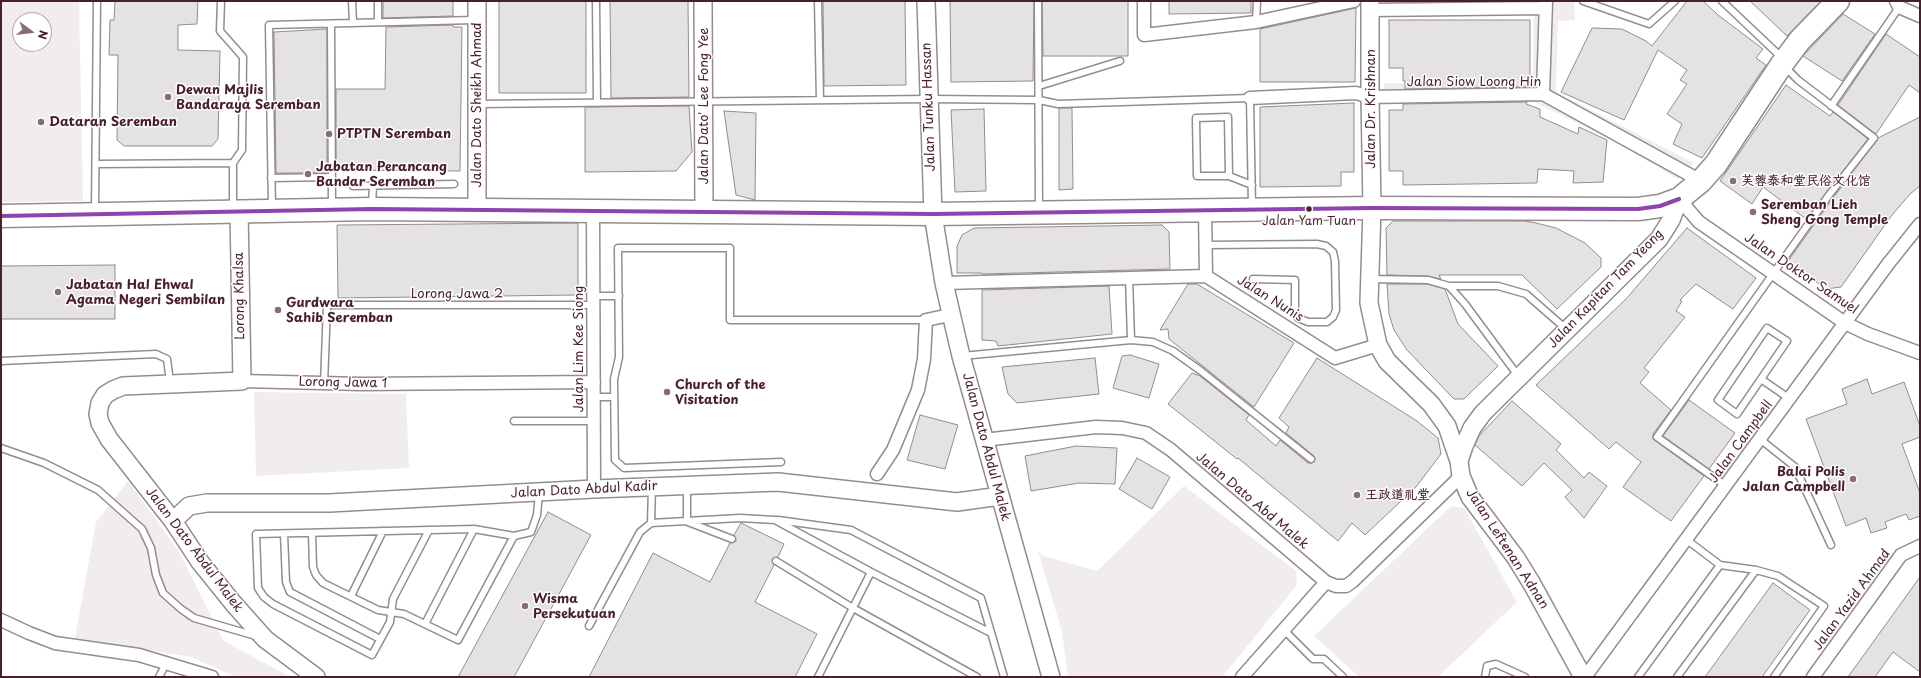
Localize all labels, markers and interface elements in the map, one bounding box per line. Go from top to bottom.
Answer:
north arrow [12,12,52,52]
street label: Jalan Dato Sheikh Ahmad [469,22,485,188]
street label: Jalan Dato' Lee Fong Yee [696,27,712,185]
text: N [34,29,52,41]
street label: Jalan Tunku Hassan [919,42,939,172]
street label: Jalan Dr. Krishnan [1363,49,1379,169]
street label: Jalan Siow Loong Hin [1407,74,1541,90]
place label: Dewan Majlis Bandaraya Seremban [176,82,321,113]
marker: Dewan Majlis Bandaraya Seremban [163,92,173,102]
place label: Dataran Seremban [49,114,177,130]
marker: Dataran Seremban [36,117,46,127]
place label: PTPTN Seremban [337,126,451,142]
marker: PTPTN Seremban [324,129,334,139]
place label: Jabatan Perancang Bandar Seremban [316,159,447,190]
marker: Jabatan Perancang Bandar Seremban [303,169,313,179]
place label: 芙蓉泰和堂民俗文化馆 [1741,173,1871,189]
marker: 芙蓉泰和堂民俗文化馆 [1728,176,1738,186]
place label: Seremban Lieh Sheng Gong Temple [1761,197,1888,228]
marker: Jalan Yam Tuan [1304,204,1314,214]
marker: Seremban Lieh Sheng Gong Temple [1748,207,1758,217]
place label: Jalan Yam Tuan [1262,215,1356,229]
street label: Jalan Kapitan Tam Yeong [1545,226,1667,352]
street label: Jalan Doktor Samuel [1741,230,1861,318]
street label: Lorong Khalsa [231,252,249,340]
street label: Jalan Nunis [1234,273,1306,325]
place label: Jabatan Hal Ehwal Agama Negeri Sembilan [66,277,225,308]
street label: Jalan Lim Kee Siong [571,285,587,413]
street label: Lorong Jawa 2 [411,286,503,302]
marker: Jabatan Hal Ehwal Agama Negeri Sembilan [53,287,63,297]
place label: Gurdwara Sahib Seremban [286,295,393,326]
marker: Gurdwara Sahib Seremban [273,305,283,315]
street label: Jalan Dato Abdul Malek [959,371,1013,523]
street label: Lorong Jawa 1 [298,374,388,392]
place label: Church of the Visitation [675,377,766,408]
marker: Church of the Visitation [662,387,672,397]
street label: Jalan Campbell [1706,398,1776,486]
street label: Jalan Dato Abd Malek [1192,449,1312,553]
place label: Balai Polis Jalan Campbell [1743,464,1845,495]
marker: Balai Polis Jalan Campbell [1848,474,1858,484]
street label: Jalan Dato Abdul Kadir [510,478,658,502]
street label: Jalan Dato Abdul Malek [142,484,246,616]
street label: Jalan Leftenan Adnan [1462,486,1552,612]
place label: 王政道礼堂 [1365,487,1430,503]
marker: 王政道礼堂 [1352,490,1362,500]
street label: Jalan Yazid Ahmad [1810,546,1894,654]
place label: Wisma Persekutuan [533,591,616,622]
marker: Wisma Persekutuan [520,601,530,611]

